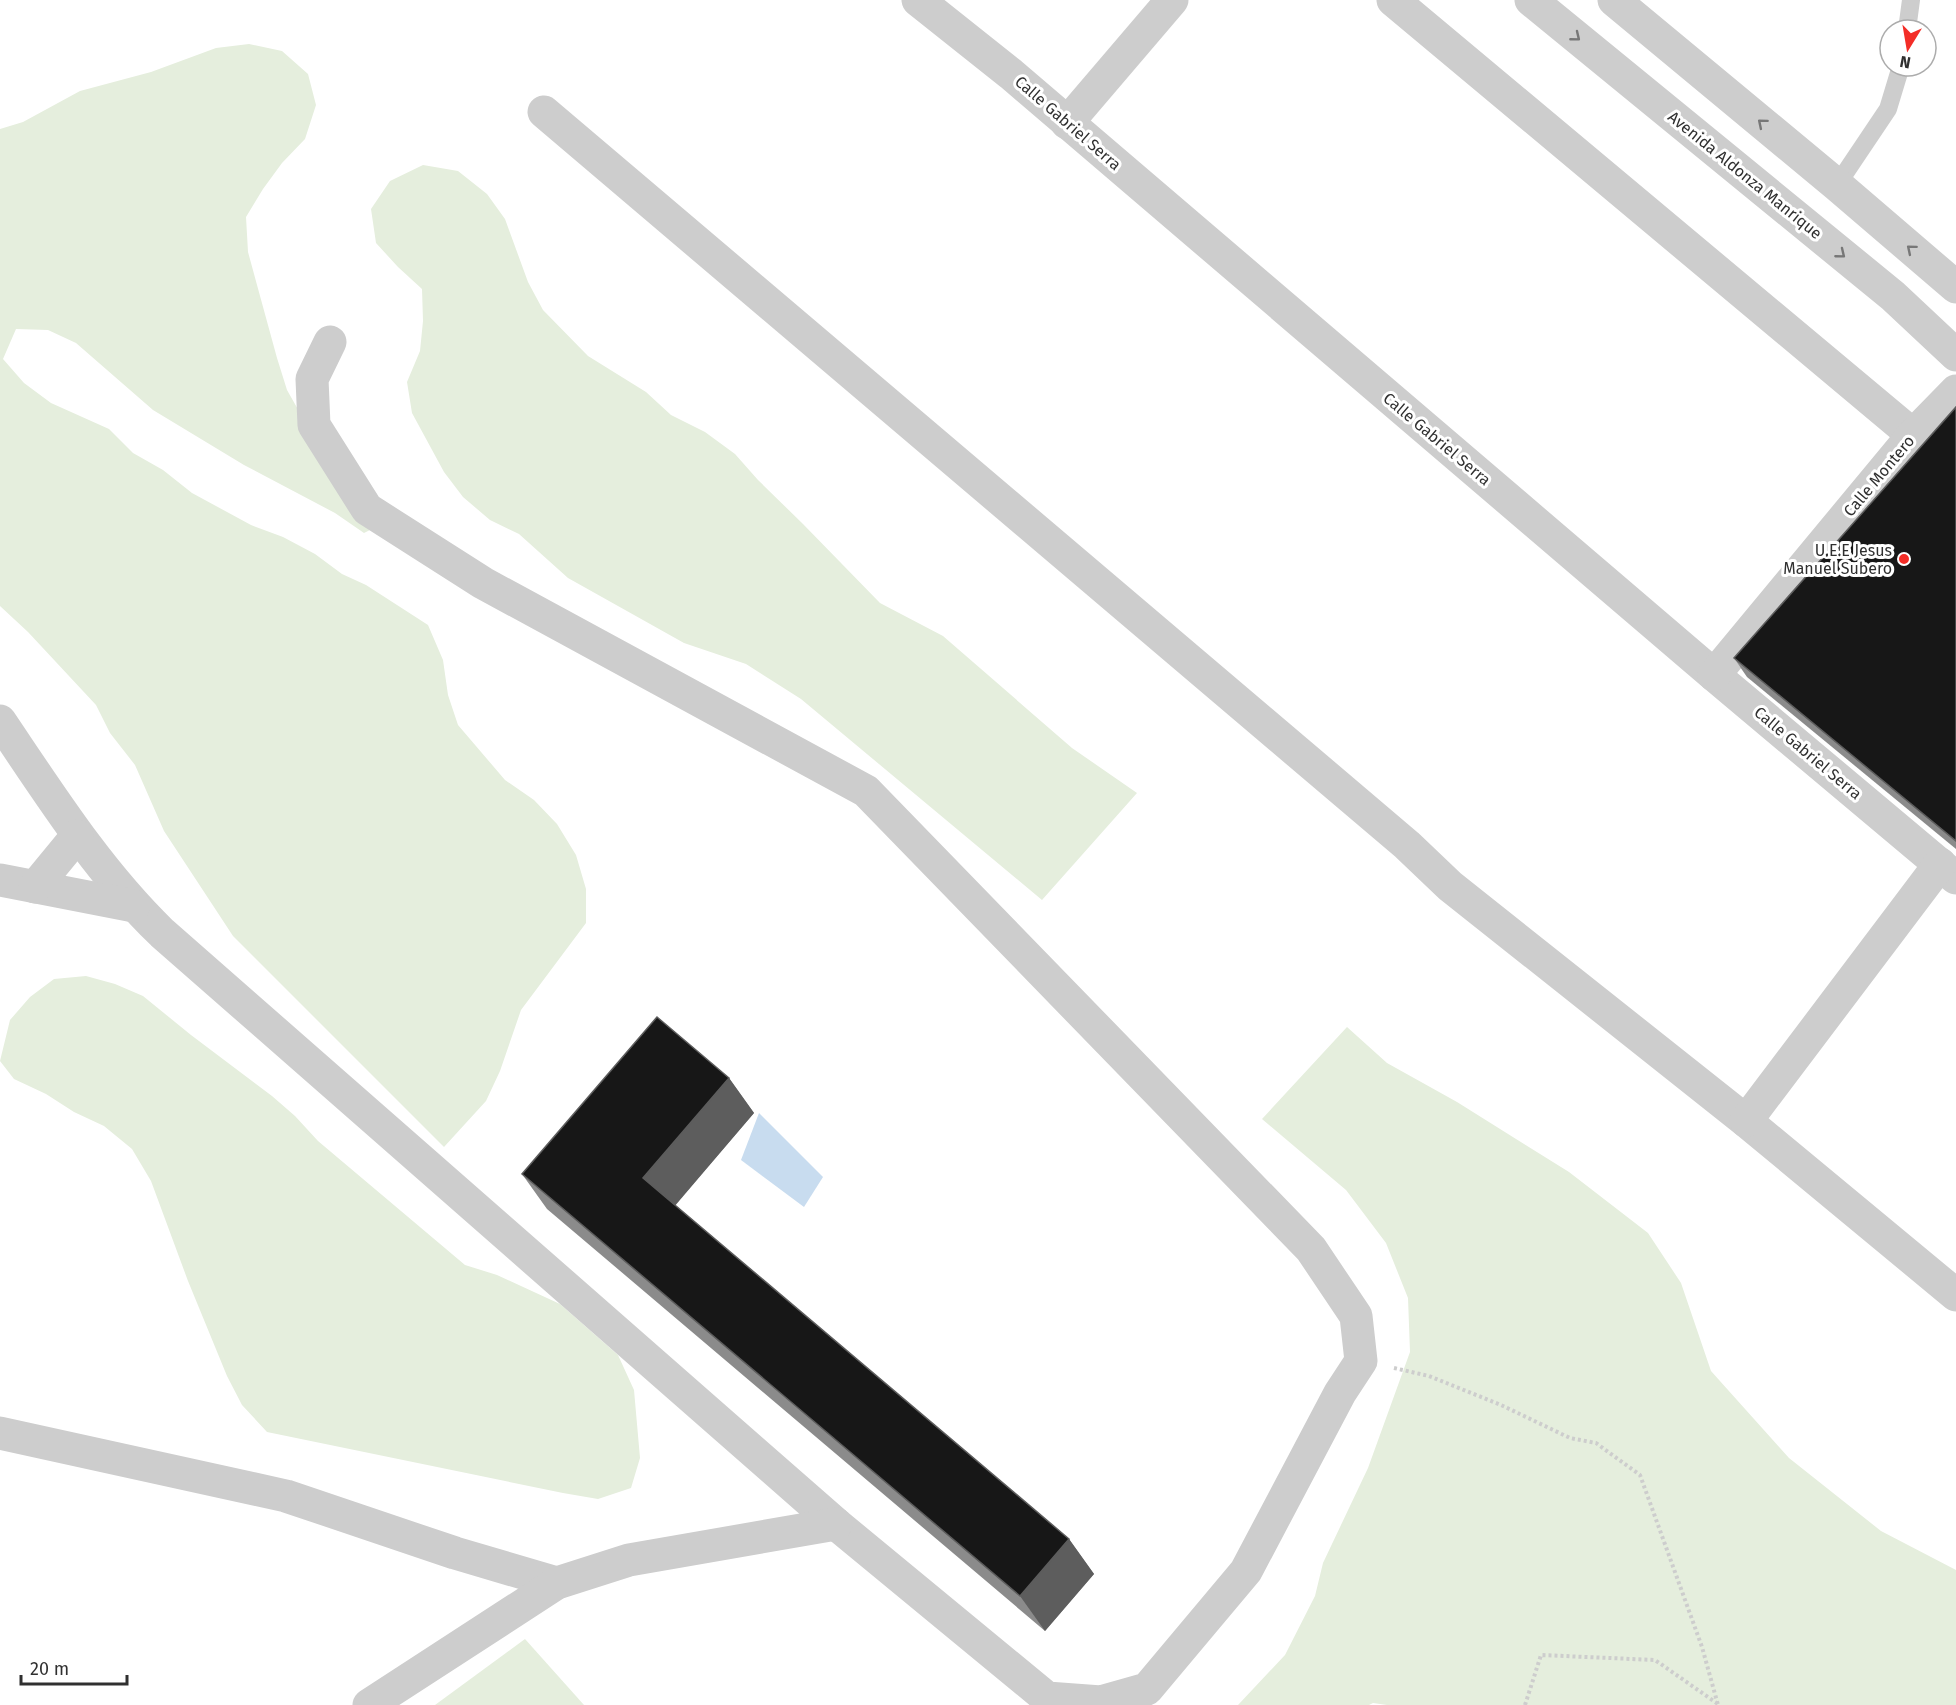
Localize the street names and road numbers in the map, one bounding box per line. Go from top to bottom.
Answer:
street label: Calle Gabriel Serra [1011,72,1125,174]
street label: Avenida Aldonza Manrique [1664,107,1826,243]
street label: Calle Gabriel Serra [1379,389,1495,489]
street label: Calle Montero [1840,432,1918,520]
street label: Calle Gabriel Serra [1750,703,1866,803]

